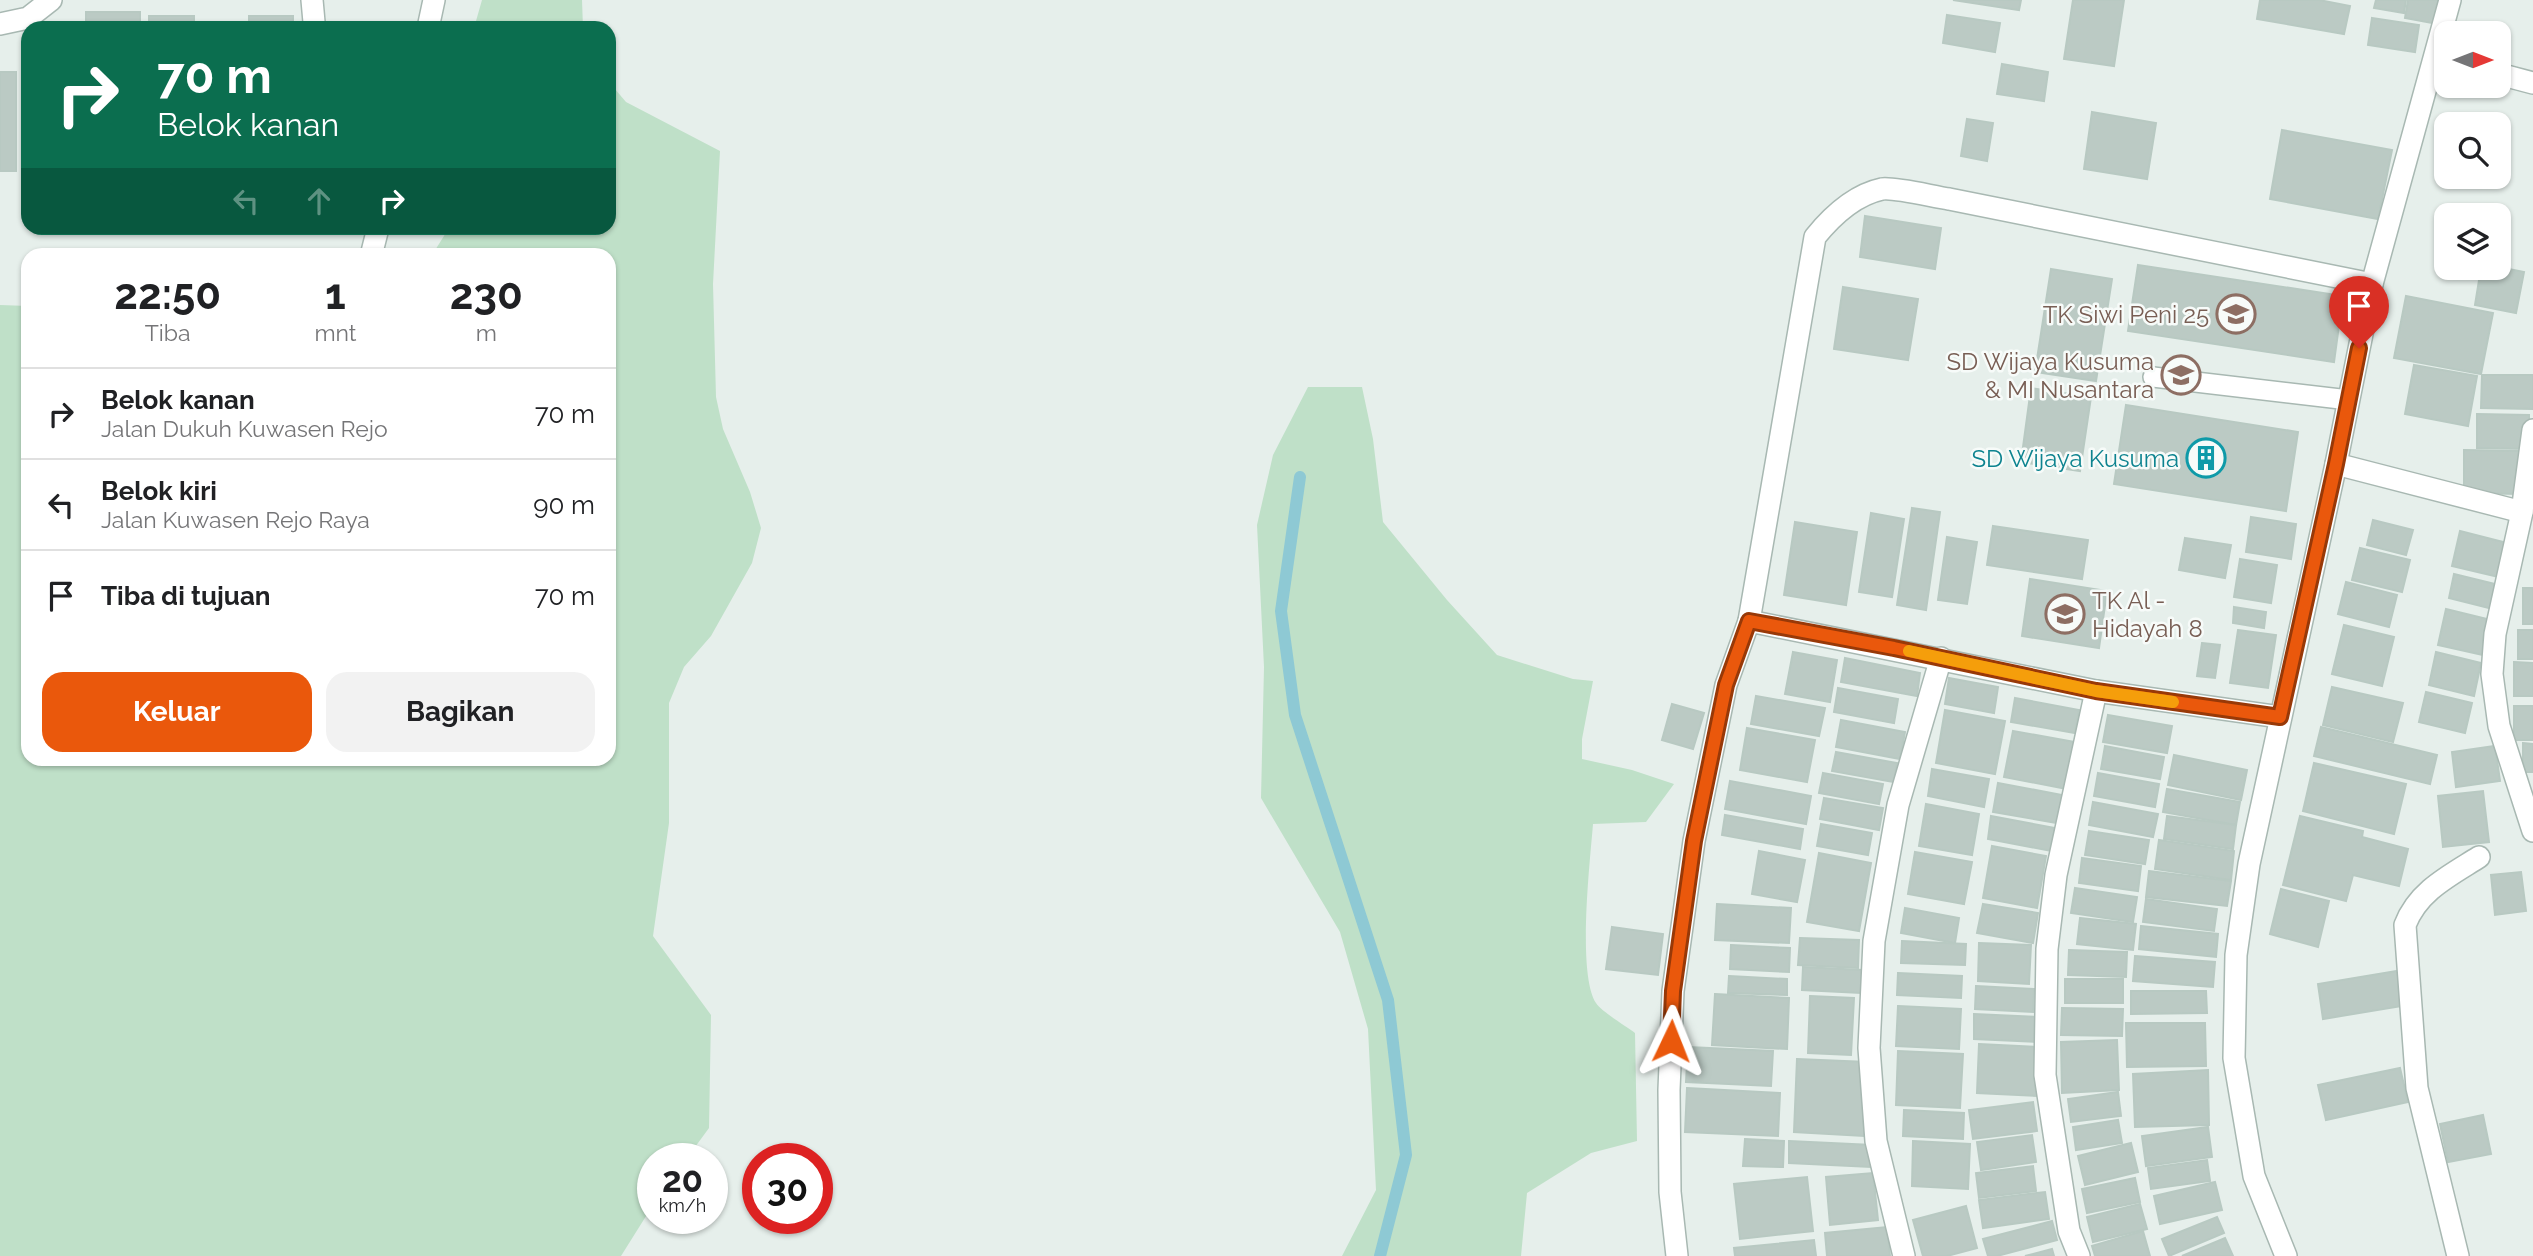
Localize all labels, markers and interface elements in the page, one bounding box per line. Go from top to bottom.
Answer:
north arrow [2434,21,2511,98]
map controls [2434,21,2511,280]
text: 70 m [157,47,272,104]
icon: right [42,49,133,140]
text: Belok kanan [157,106,339,143]
button: search [2434,112,2511,189]
icon: left [227,182,265,220]
icon: ahead [300,182,338,220]
icon: right [373,182,411,220]
button: layers [2434,203,2511,280]
text: 22:50 [114,270,221,319]
text: 1 [325,270,346,319]
text: 230 [450,270,523,319]
pin [2329,276,2389,348]
icon: arrive [2340,287,2378,325]
school or university icon: TK Siwi Peni 25 [2215,293,2257,335]
place label: TK Siwi Peni 25 [2043,300,2209,329]
text: Tiba [145,319,191,346]
text: mnt [314,319,357,346]
text: m [476,319,497,346]
place label: SD Wijaya Kusuma & MI Nusantara [1946,347,2154,404]
school or university icon: SD Wijaya Kusuma & MI Nusantara [2160,354,2202,396]
text: Belok kanan [101,385,255,415]
icon: right [42,395,80,433]
text: 70 m [535,399,595,429]
text: Jalan Dukuh Kuwasen Rejo [101,415,388,442]
building icon: SD Wijaya Kusuma [2185,437,2227,479]
place label: SD Wijaya Kusuma [1971,444,2179,473]
text: Belok kiri [101,476,217,506]
icon: left [42,486,80,524]
text: 90 m [533,490,595,520]
text: Jalan Kuwasen Rejo Raya [101,506,370,533]
icon: arrive [42,577,80,615]
text: Tiba di tujuan [101,581,271,611]
text: 70 m [535,581,595,611]
place label: TK Al - Hidayah 8 [2092,586,2203,643]
school or university icon: TK Al - Hidayah 8 [2044,593,2086,635]
button: Keluar [42,672,312,752]
button: Bagikan [326,672,595,752]
position arrow [1634,1004,1708,1078]
speed limit sign: 30 [742,1143,833,1234]
text: 20 [662,1159,703,1200]
text: km/h [659,1195,706,1216]

